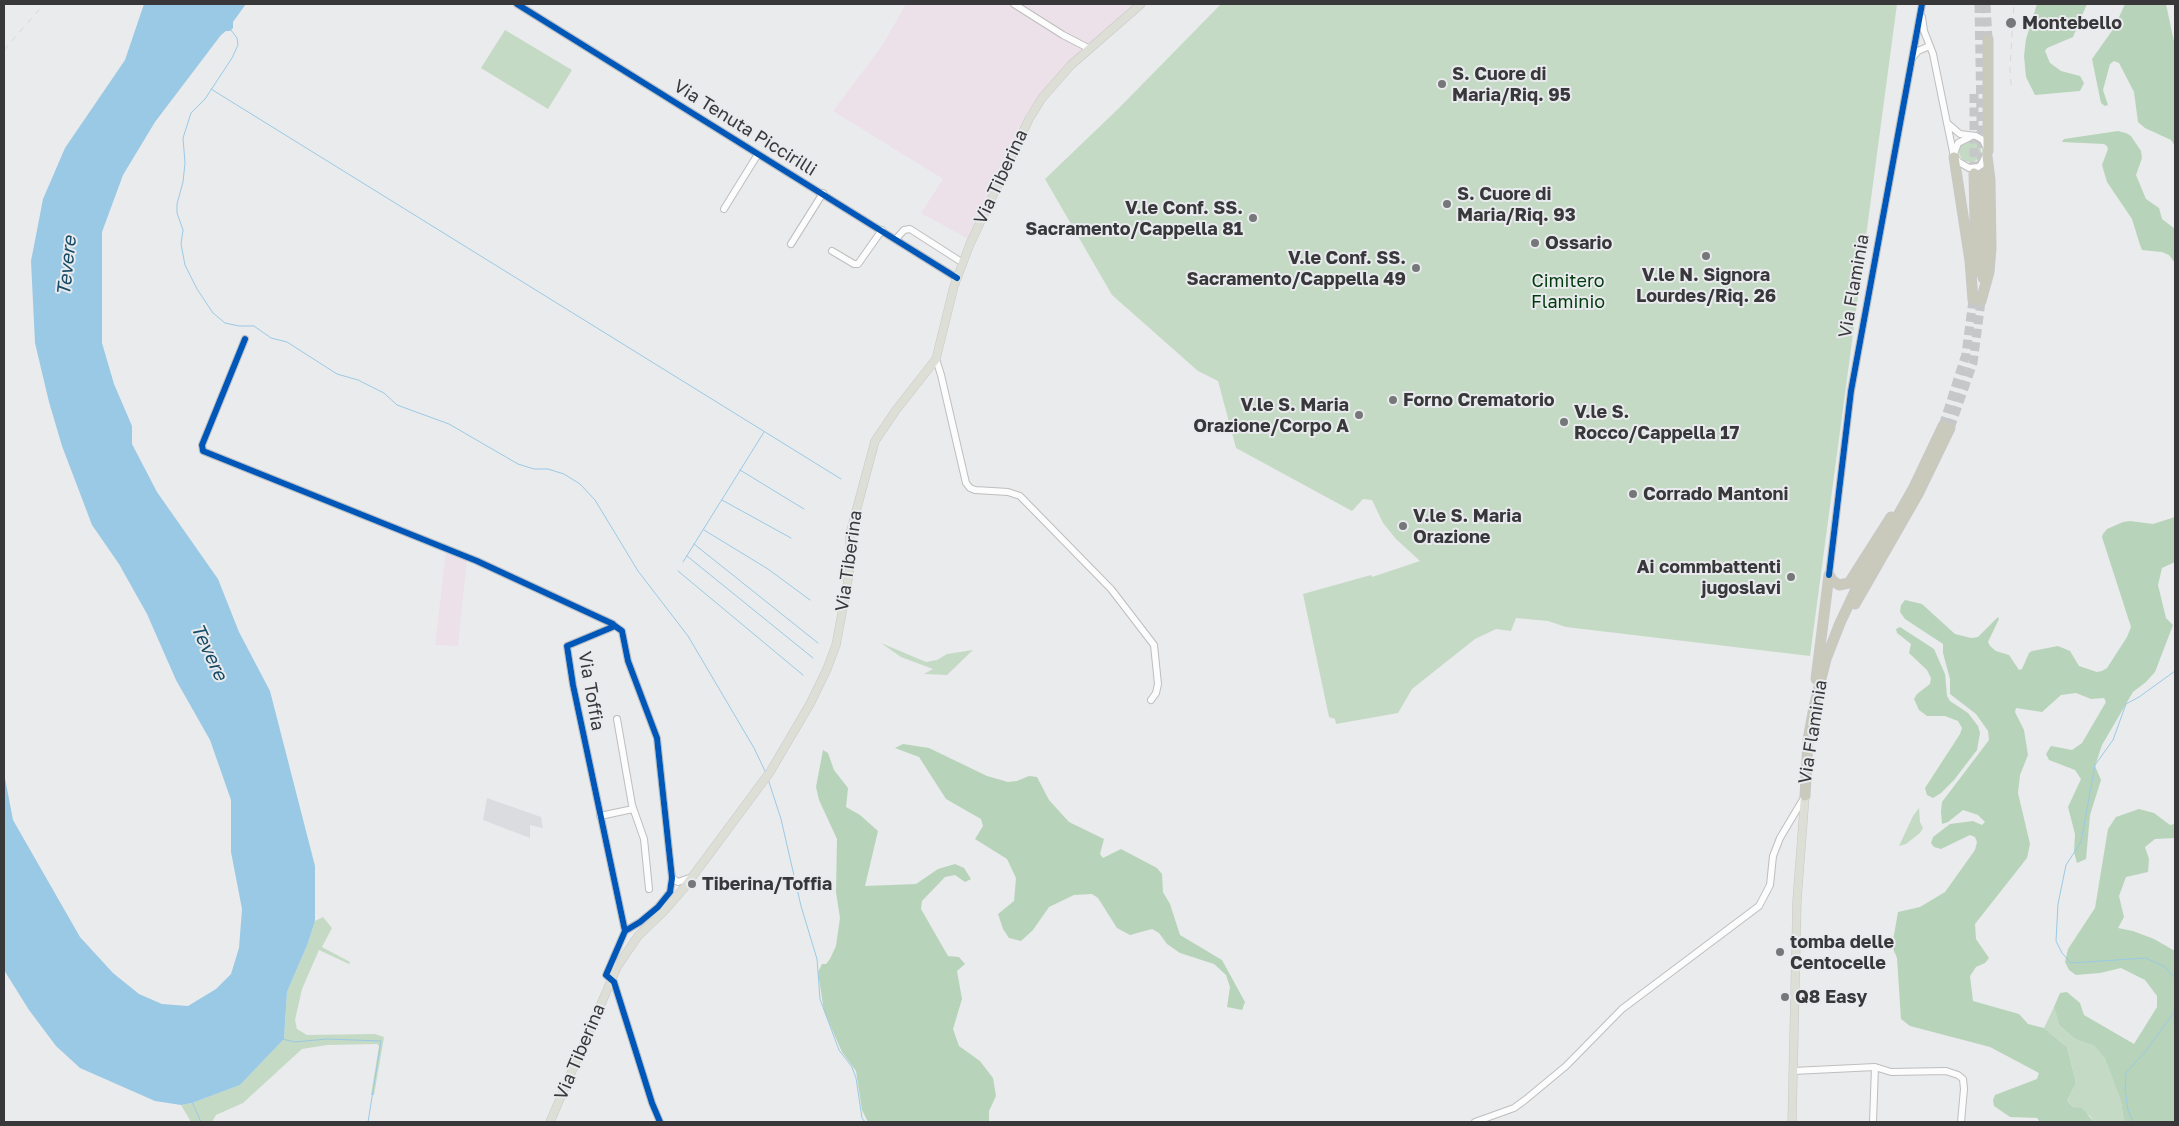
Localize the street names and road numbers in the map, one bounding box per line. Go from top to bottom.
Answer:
street label: Via Tenuta Piccirilli [669,75,821,181]
street label: Via Tiberina [970,126,1032,228]
street label: Via Flaminia [1834,232,1874,340]
street label: Via Tiberina [831,509,867,613]
street label: Via Toffia [573,650,609,732]
street label: Via Flaminia [1794,678,1832,786]
street label: Via Tiberina [550,1001,610,1103]

